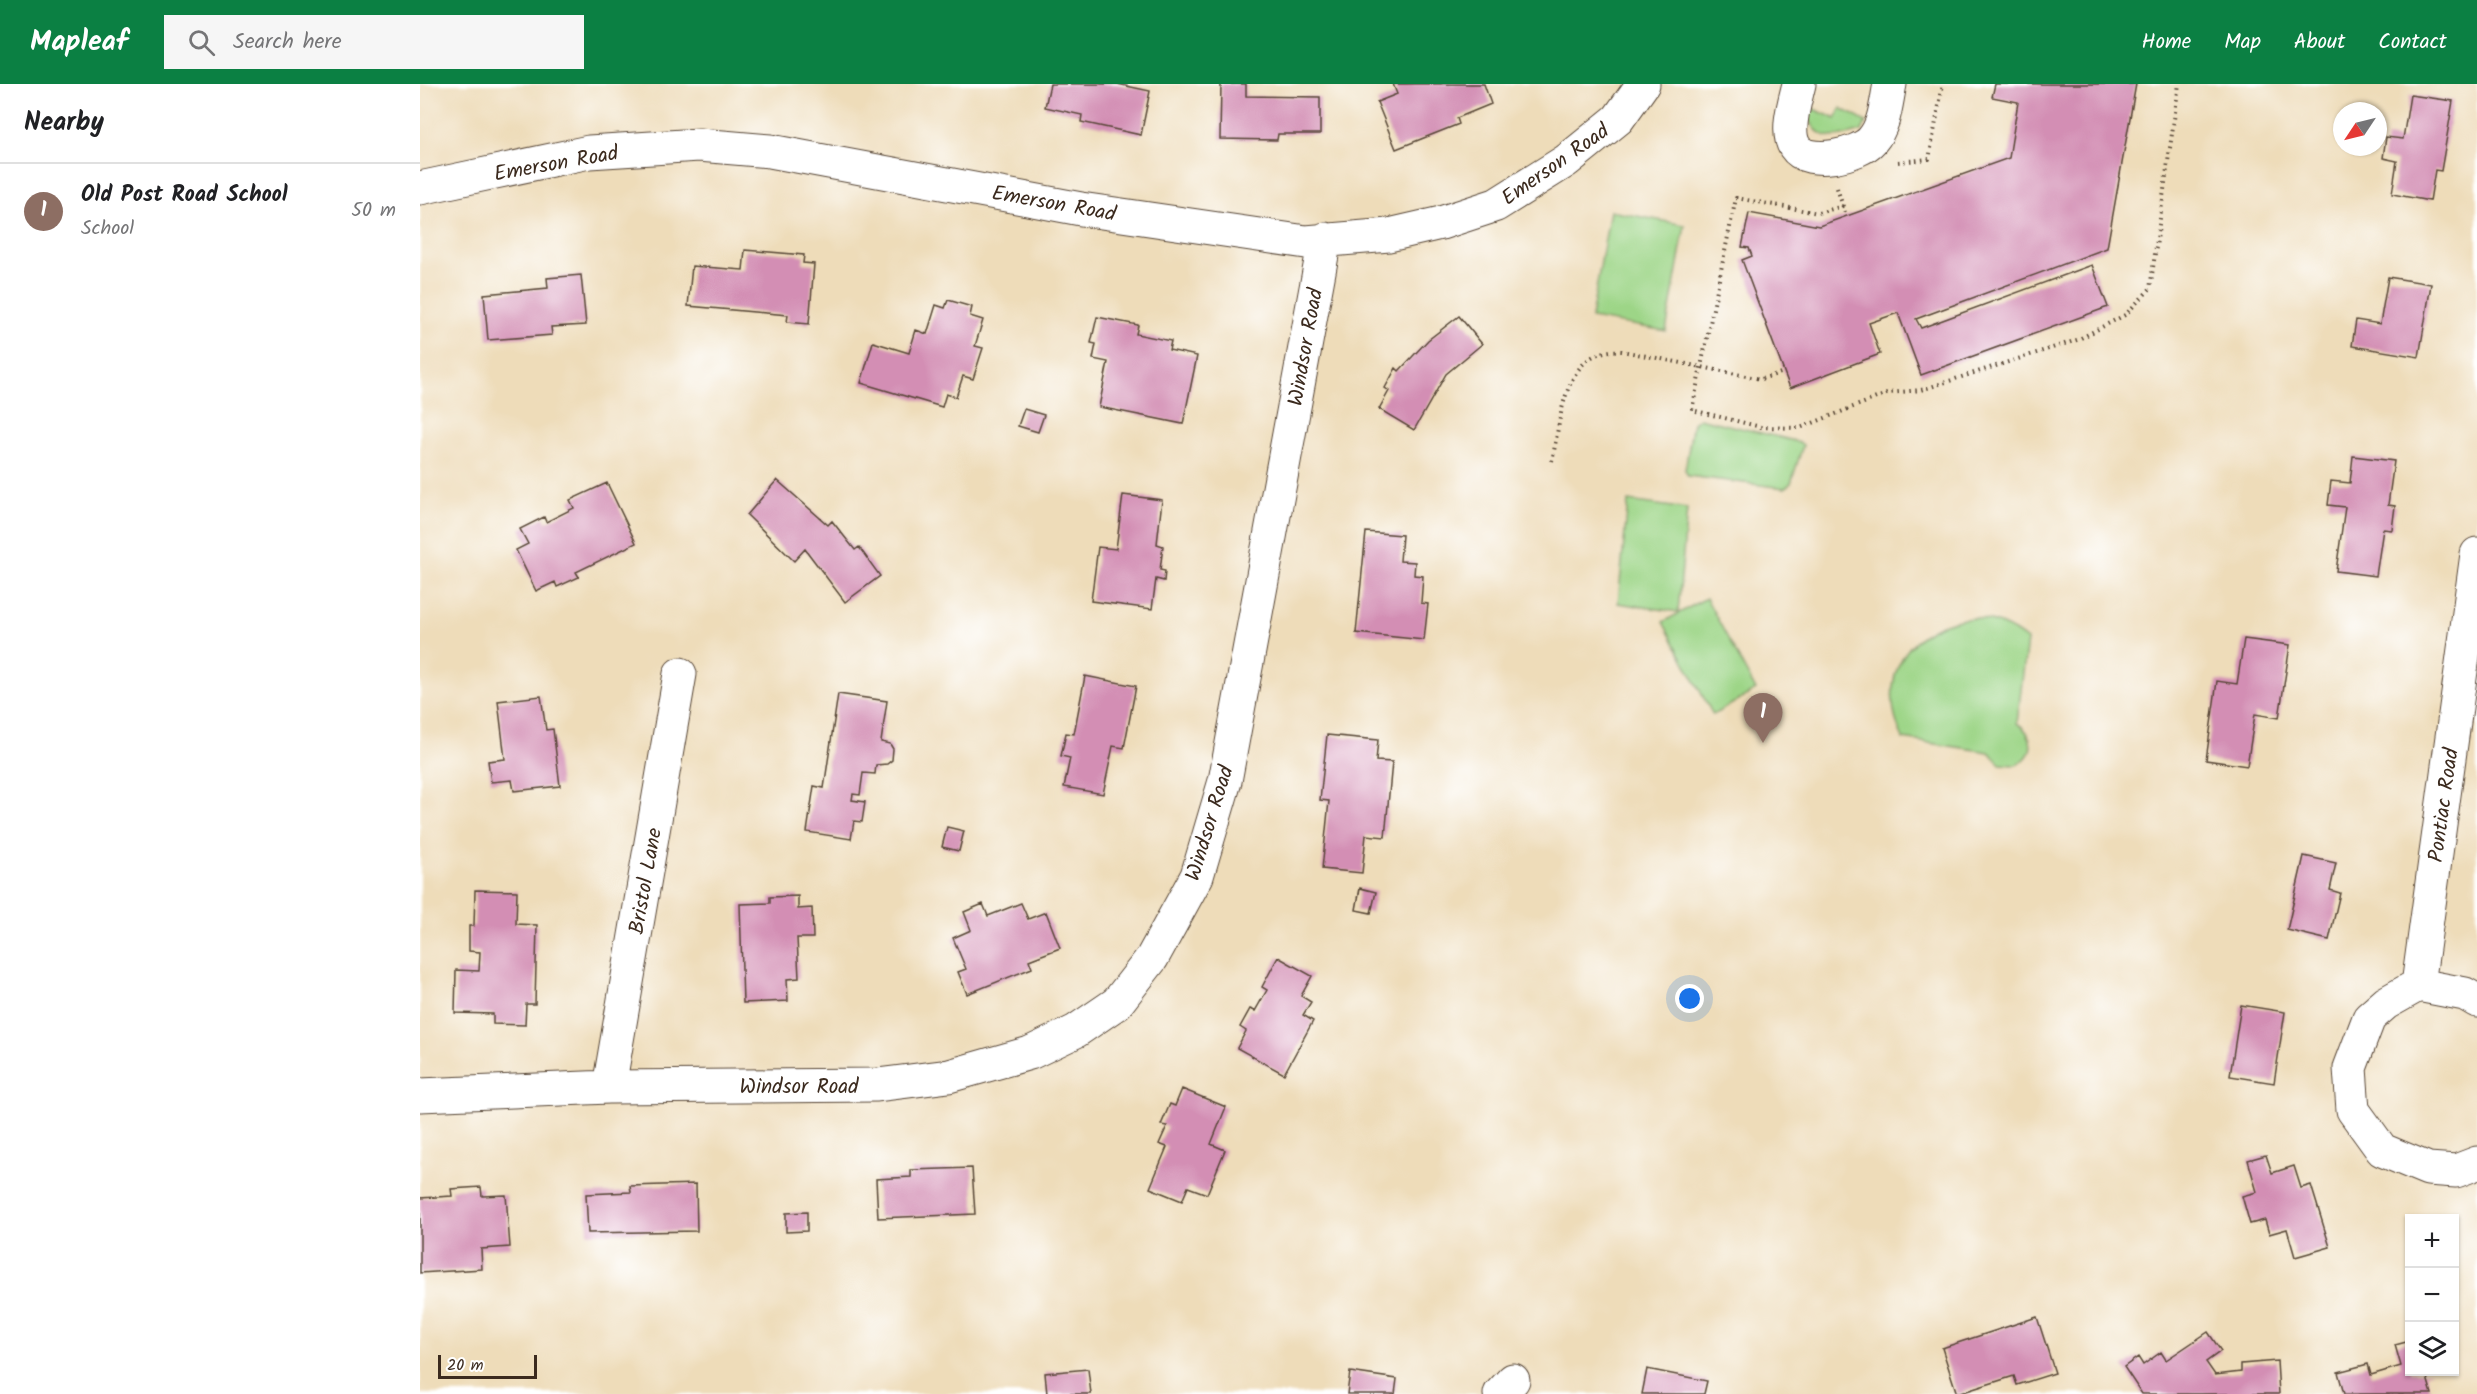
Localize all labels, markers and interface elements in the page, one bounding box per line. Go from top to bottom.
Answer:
search box [164,15,584,69]
text: Mapleaf [30,20,128,65]
text: Search here [233,25,342,60]
icon: search [185,26,218,59]
text: Home [2142,26,2191,59]
text: Map [2224,26,2261,59]
text: About [2294,26,2345,59]
text: Contact [2378,26,2447,59]
text: Nearby [24,102,104,144]
north arrow [2333,102,2387,156]
street label: Emerson Road [1495,115,1617,215]
street label: Emerson Road [492,137,621,192]
street label: Emerson Road [989,177,1119,232]
text: Old Post Road School [81,178,288,213]
text: 1 [40,195,47,227]
text: 50 m [351,195,396,227]
text: School [81,213,134,245]
street label: Windsor Road [1280,285,1333,409]
pin: 1 [1744,694,1782,743]
street label: Pontiac Road [2420,745,2469,864]
street label: Windsor Road [1177,761,1244,885]
street label: Bristol Lane [621,825,672,937]
your location [1675,984,1704,1013]
street label: Windsor Road [739,1071,859,1104]
map controls [2405,1214,2459,1376]
button: + [2405,1214,2459,1268]
button: − [2405,1268,2459,1322]
button: layers [2405,1322,2459,1376]
scale bar [438,1352,537,1380]
text: 20 m [447,1353,483,1378]

